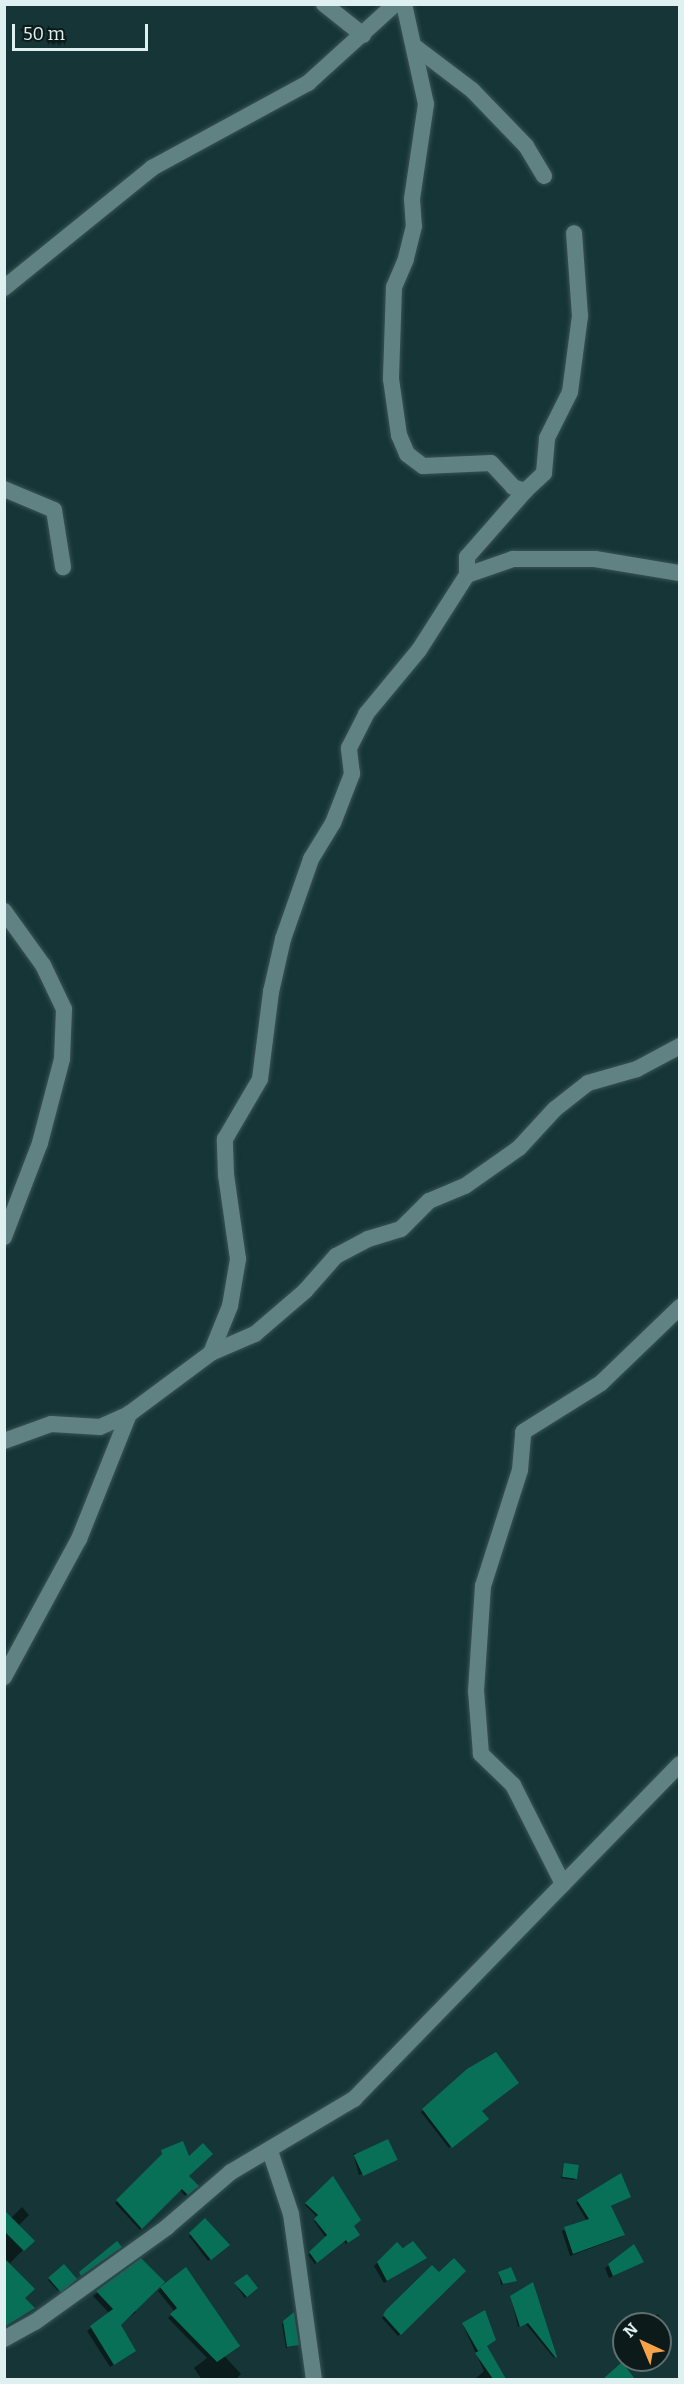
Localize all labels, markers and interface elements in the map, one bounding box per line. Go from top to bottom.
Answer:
scale bar [15,12,152,50]
text: 50 m [23,23,65,45]
north arrow [612,2312,672,2372]
text: N [619,2319,642,2341]

